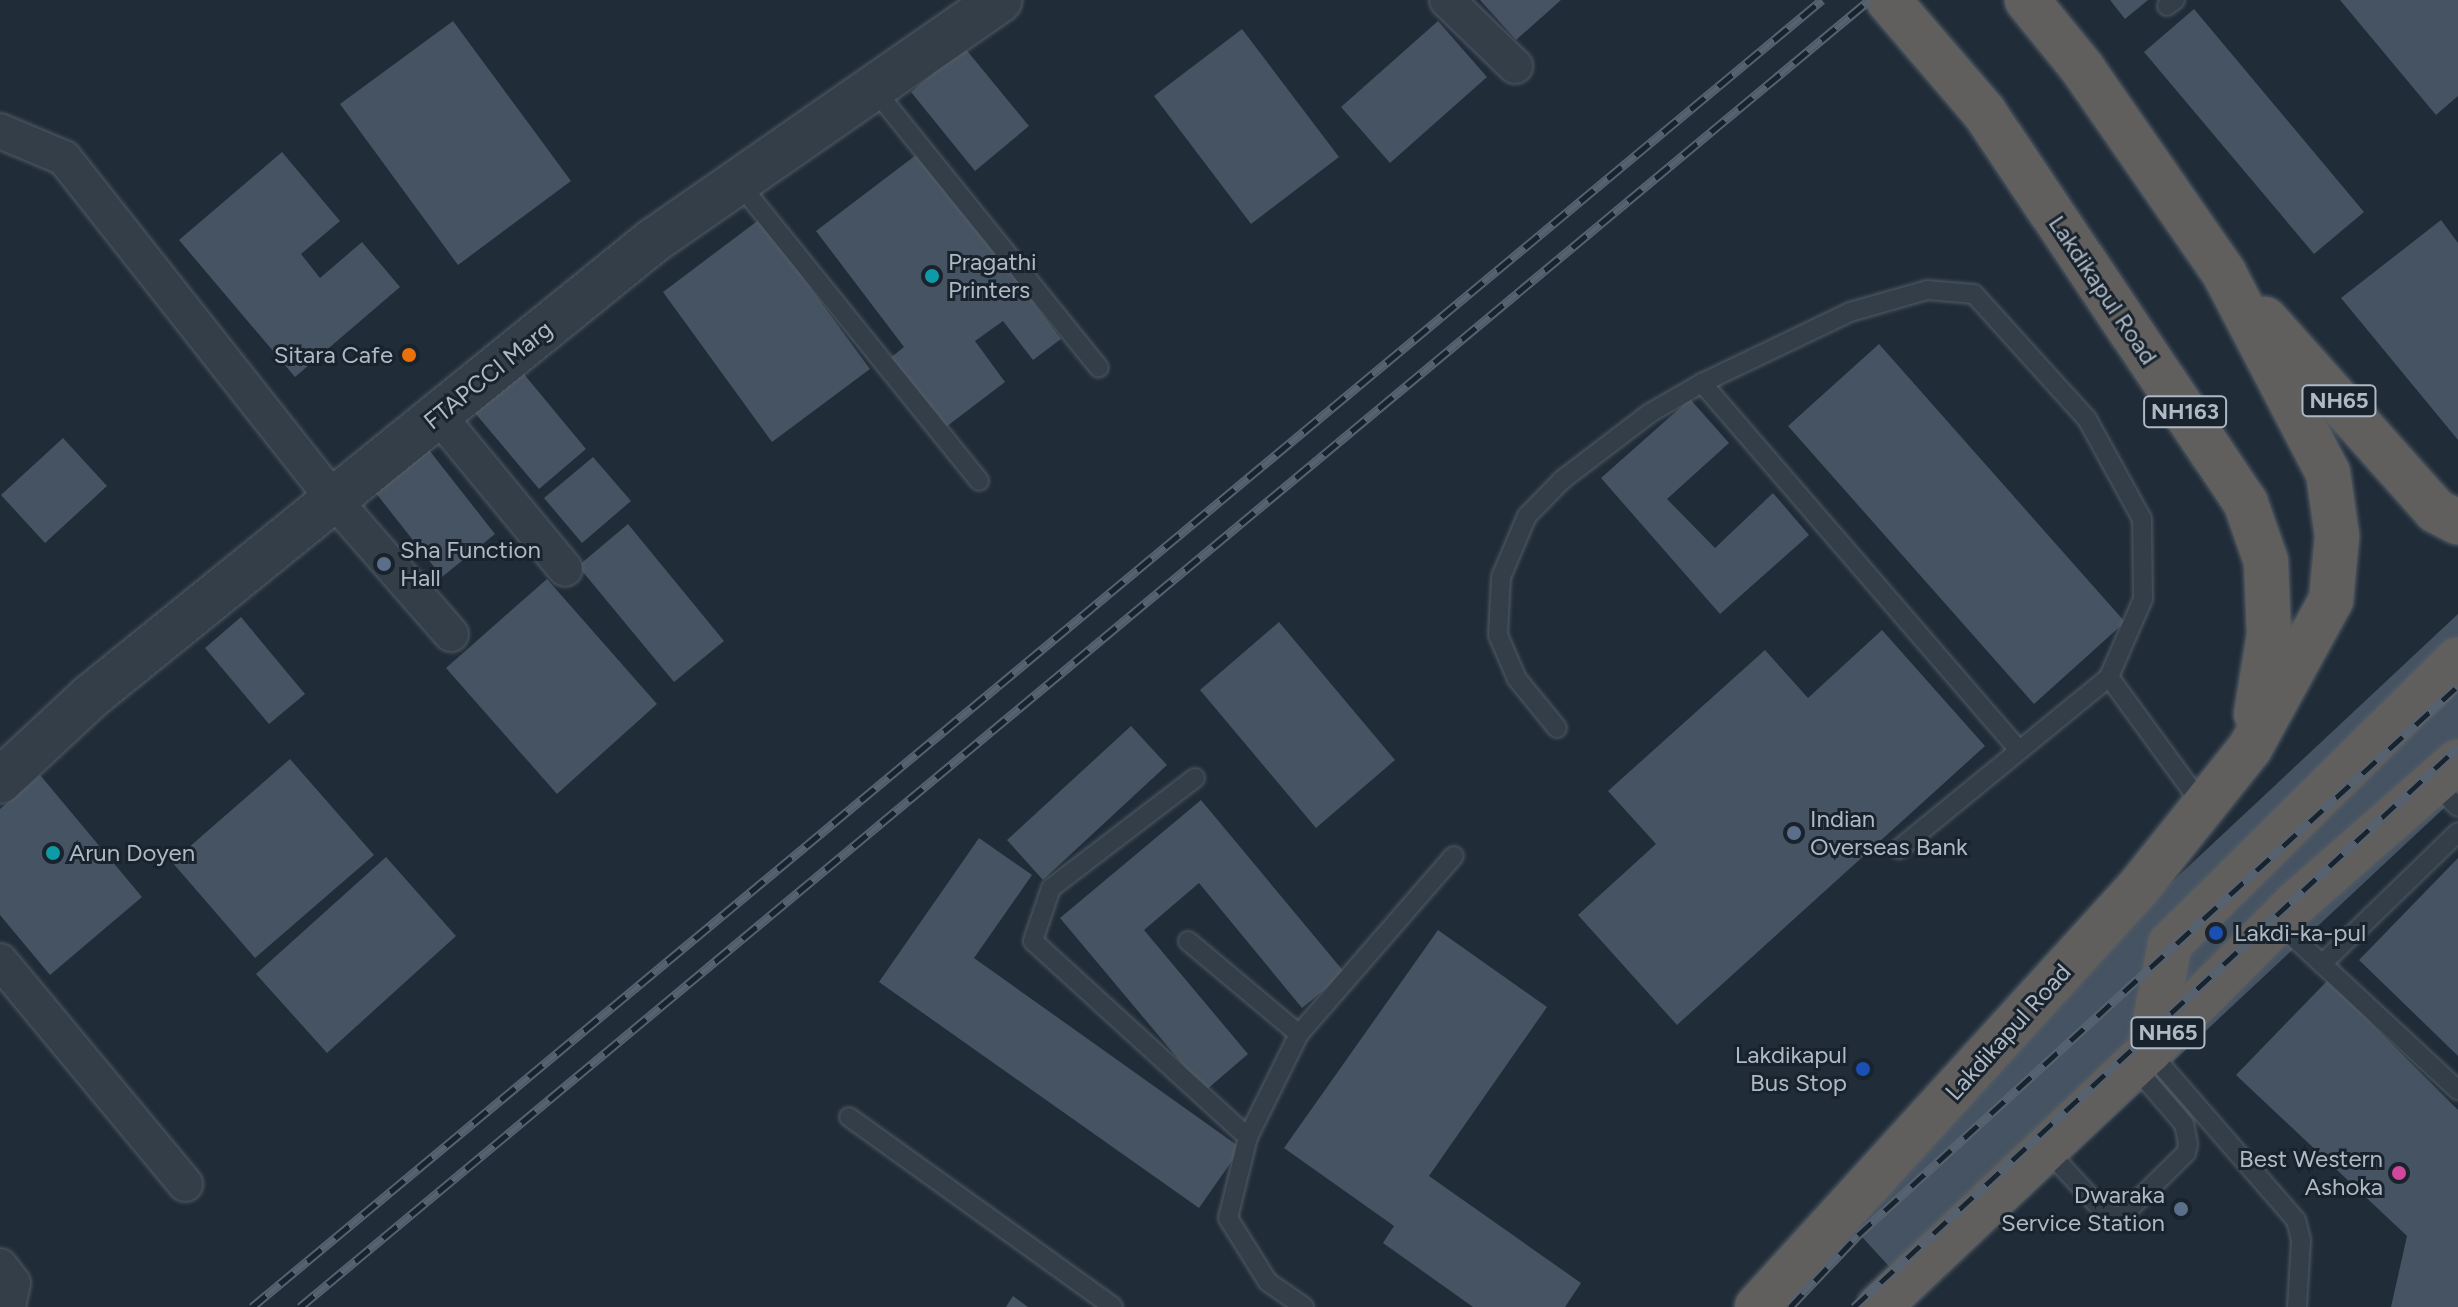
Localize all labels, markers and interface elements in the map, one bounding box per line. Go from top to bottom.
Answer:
street label: Lakdikapul Road [2043,210,2163,370]
place label: Pragathi Printers [948,248,1037,304]
marker: Pragathi Printers [923,267,941,285]
street label: FTAPCCI Marg [418,315,558,435]
place label: Sitara Cafe [274,341,393,369]
marker: Sitara Cafe [400,346,418,364]
road number: NH65 [2301,383,2377,419]
road number: NH163 [2143,394,2227,430]
place label: Sha Function Hall [400,536,541,592]
marker: Sha Function Hall [375,555,393,573]
place label: Indian Overseas Bank [1810,805,1968,861]
marker: Indian Overseas Bank [1785,824,1803,842]
place label: Arun Doyen [69,839,195,867]
marker: Arun Doyen [44,844,62,862]
place label: Lakdi-ka-pul [2234,919,2366,947]
marker: Lakdi-ka-pul [2205,922,2227,944]
street label: Lakdikapul Road [1939,958,2077,1106]
road number: NH65 [2130,1015,2206,1051]
place label: Lakdikapul Bus Stop [1735,1041,1847,1097]
marker: Lakdikapul Bus Stop [1854,1060,1872,1078]
place label: Best Western Ashoka [2239,1145,2383,1201]
marker: Best Western Ashoka [2390,1164,2408,1182]
place label: Dwaraka Service Station [2001,1181,2165,1237]
marker: Dwaraka Service Station [2172,1200,2190,1218]

